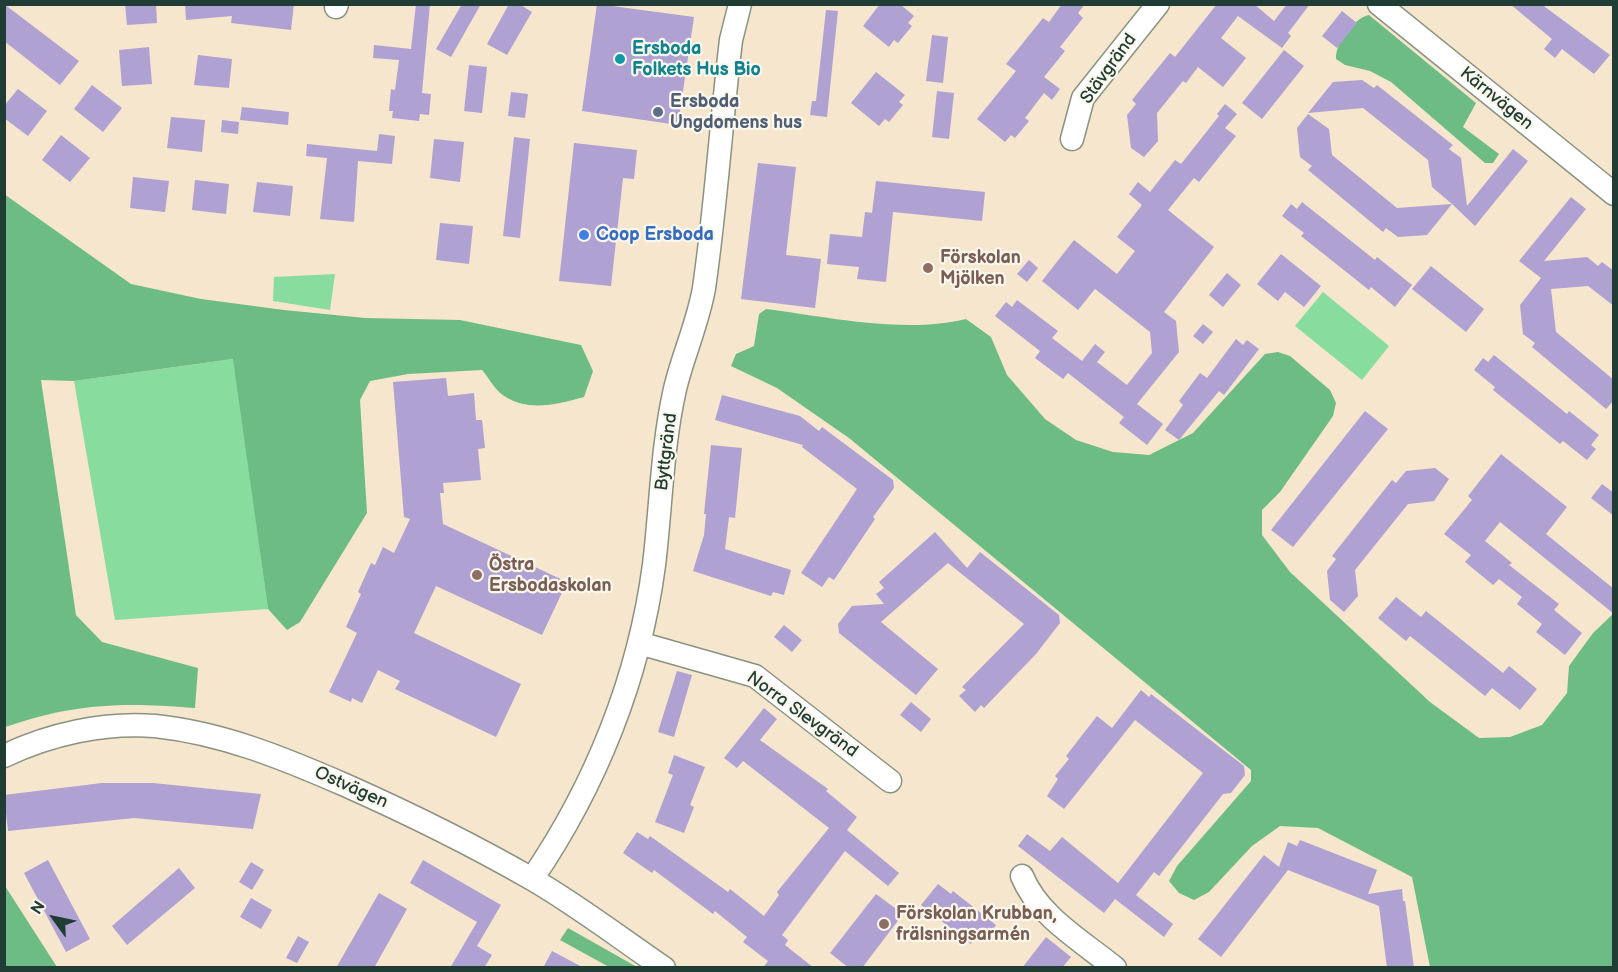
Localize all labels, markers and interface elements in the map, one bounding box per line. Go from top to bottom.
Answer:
street label: Stävgränd [1076,30,1142,108]
place label: Ersboda Folkets Hus Bio [632,38,761,80]
marker: Ersboda Folkets Hus Bio [613,52,627,66]
street label: Kärnvägen [1455,63,1537,135]
place label: Ersboda Ungdomens hus [670,91,802,134]
marker: Ersboda Ungdomens hus [651,105,665,119]
place label: Coop Ersboda [596,224,714,246]
marker: Coop Ersboda [577,228,591,242]
place label: Förskolan Mjölken [940,247,1021,290]
marker: Förskolan Mjölken [921,261,935,275]
street label: Byttgränd [652,412,682,492]
place label: Östra Ersbodaskolan [489,554,612,596]
marker: Östra Ersbodaskolan [470,568,484,582]
street label: Norra Slevgränd [742,667,862,763]
street label: Ostvägen [311,762,391,814]
north arrow [24,888,84,948]
text: N [27,898,50,918]
place label: Förskolan Krubban, frälsningsarmén [896,903,1057,946]
marker: Förskolan Krubban, frälsningsarmén [877,917,891,931]

